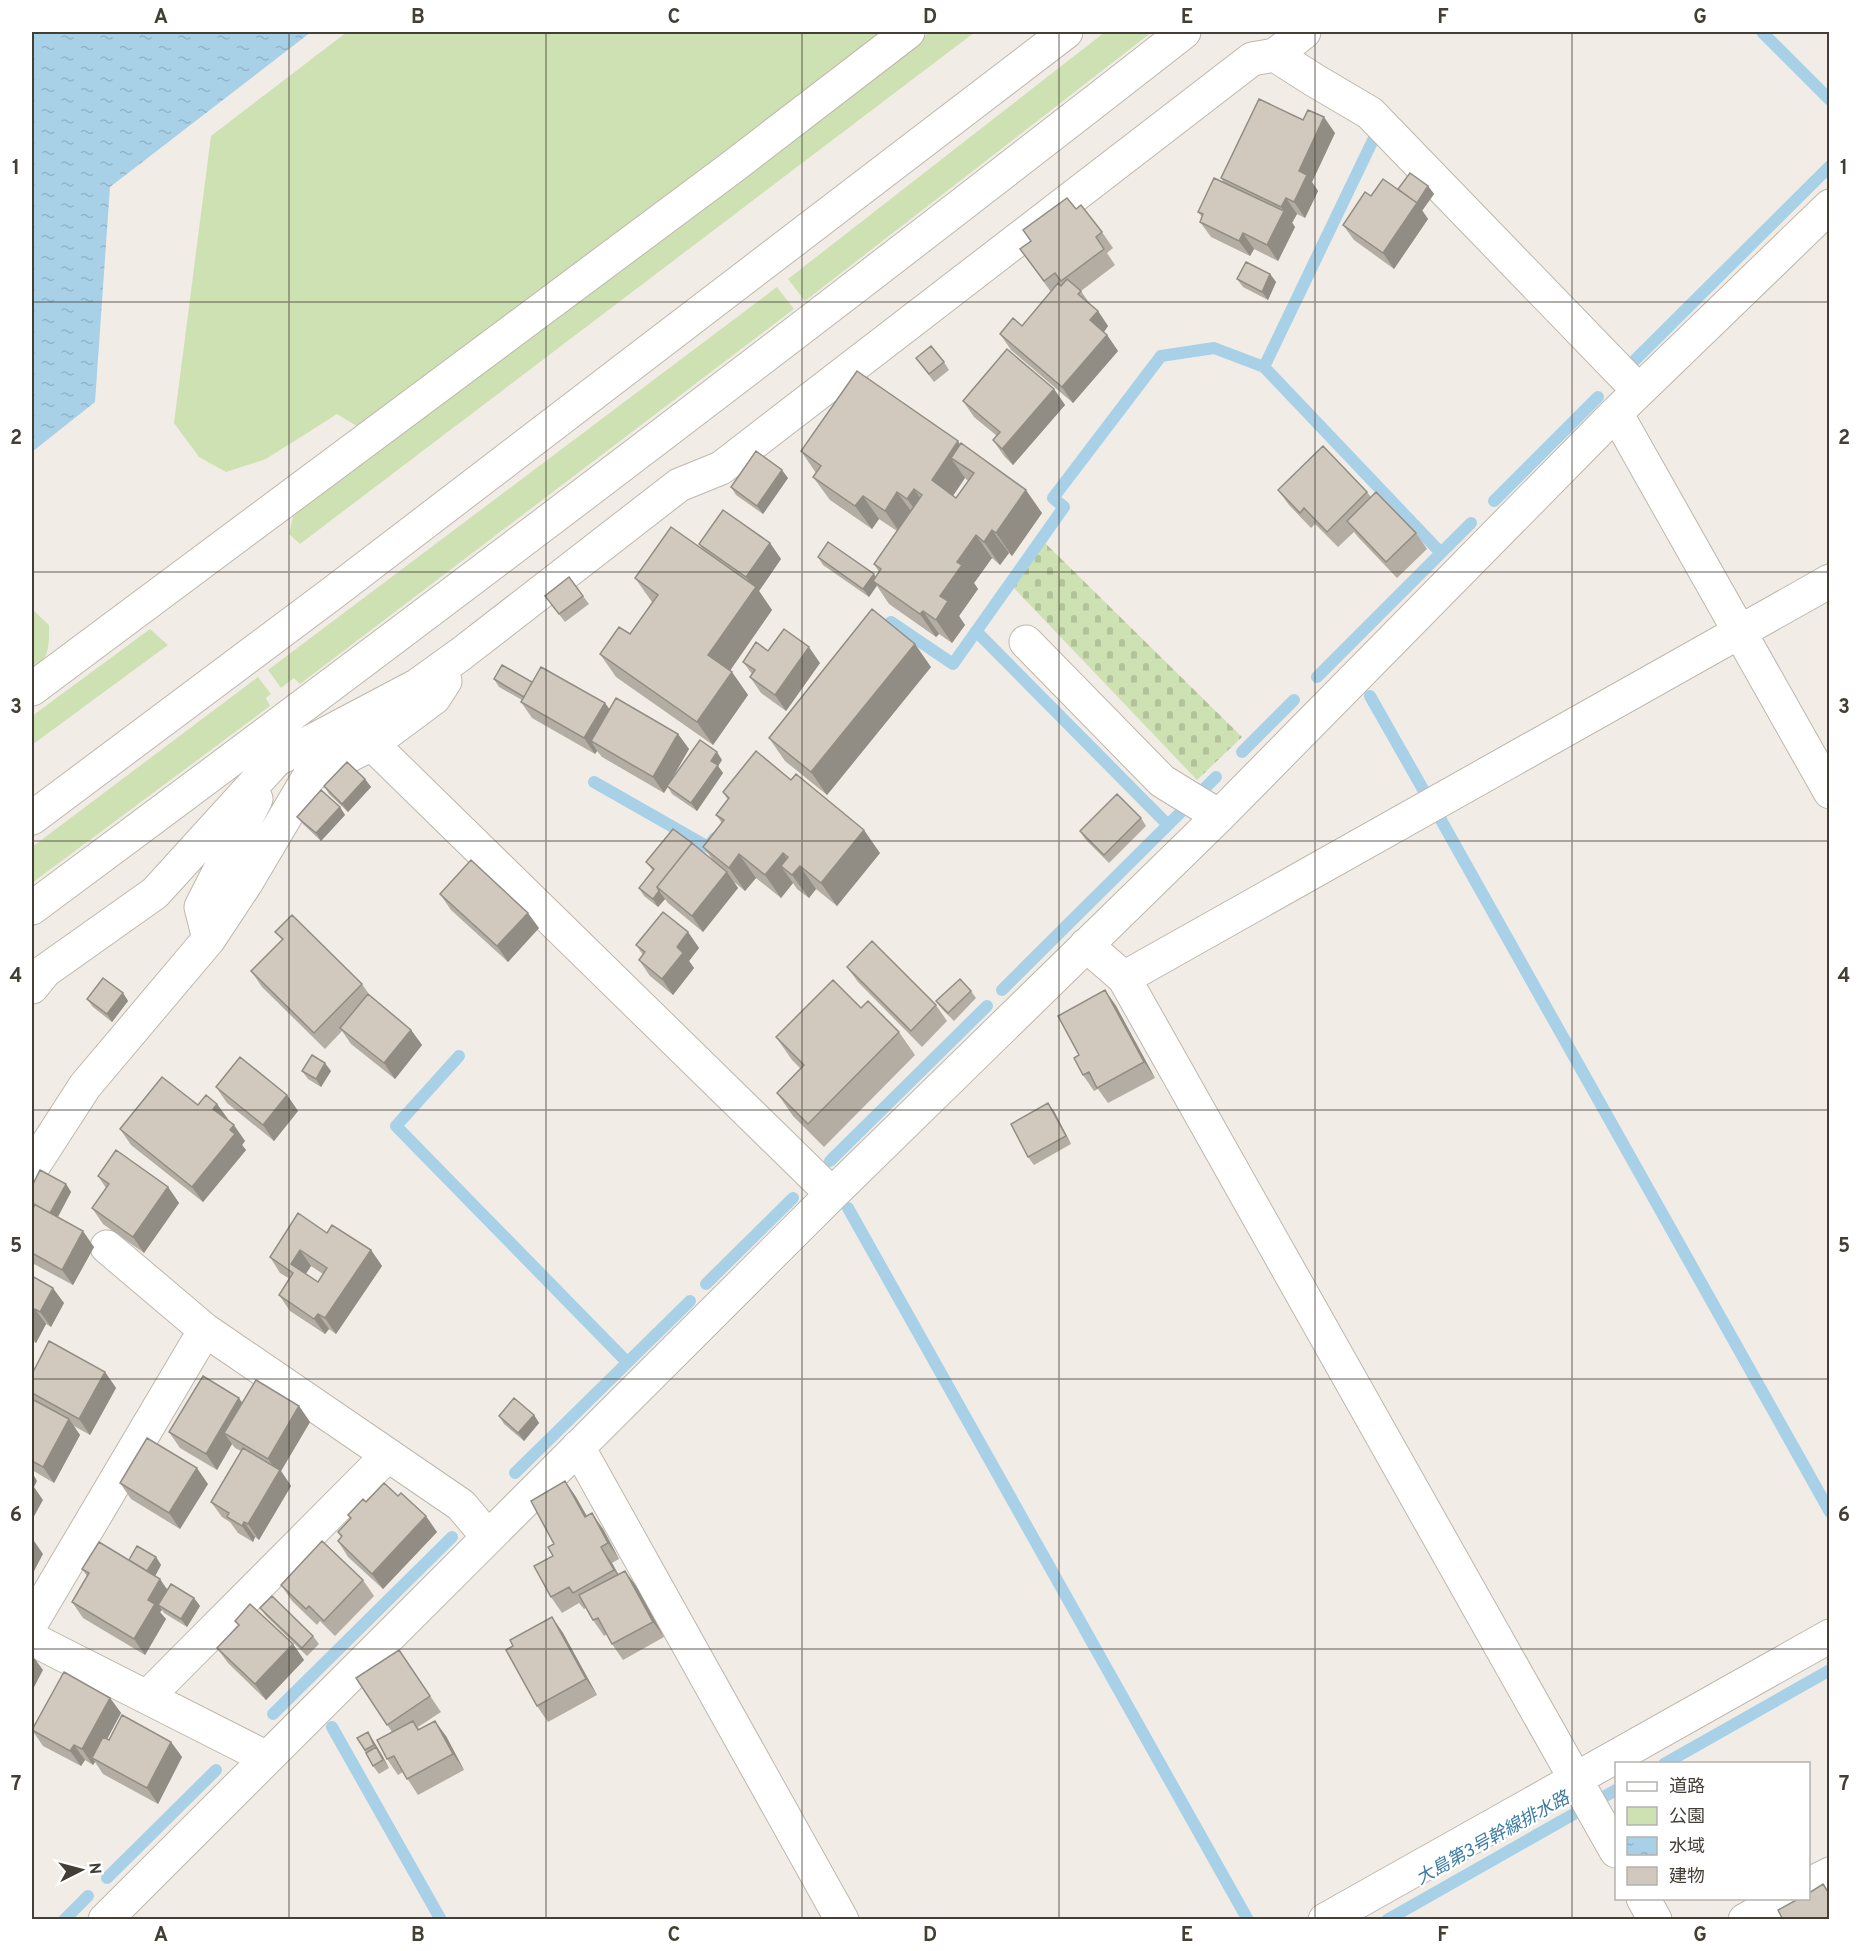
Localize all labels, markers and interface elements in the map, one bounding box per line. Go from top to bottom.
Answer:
text: A [154,5,168,31]
text: B [411,5,425,31]
text: C [668,5,680,31]
text: D [923,5,937,31]
text: E [1181,5,1193,31]
text: F [1437,5,1449,31]
text: G [1693,5,1707,31]
text: 1 [12,156,20,182]
text: 1 [1840,156,1848,182]
text: 2 [10,426,22,452]
text: 2 [1838,426,1850,452]
text: 3 [10,695,22,721]
text: 3 [1838,695,1850,721]
text: 4 [10,964,22,990]
text: 4 [1838,964,1850,990]
text: 5 [10,1234,22,1260]
text: 5 [1838,1234,1850,1260]
text: 6 [10,1503,22,1529]
text: 6 [1838,1503,1850,1529]
legend [1615,1762,1810,1900]
text: 7 [11,1772,21,1798]
text: 7 [1839,1772,1849,1798]
text: 道路 [1669,1776,1705,1799]
water label: 大島第3号幹線排水路 [1412,1786,1576,1891]
text: 公園 [1669,1806,1705,1829]
text: 水域 [1669,1836,1705,1859]
north arrow [51,1840,111,1900]
text: N [83,1862,104,1875]
text: 建物 [1669,1866,1705,1889]
text: A [154,1923,168,1949]
text: B [411,1923,425,1949]
text: C [668,1923,680,1949]
text: D [923,1923,937,1949]
text: E [1181,1923,1193,1949]
text: F [1437,1923,1449,1949]
text: G [1693,1923,1707,1949]

